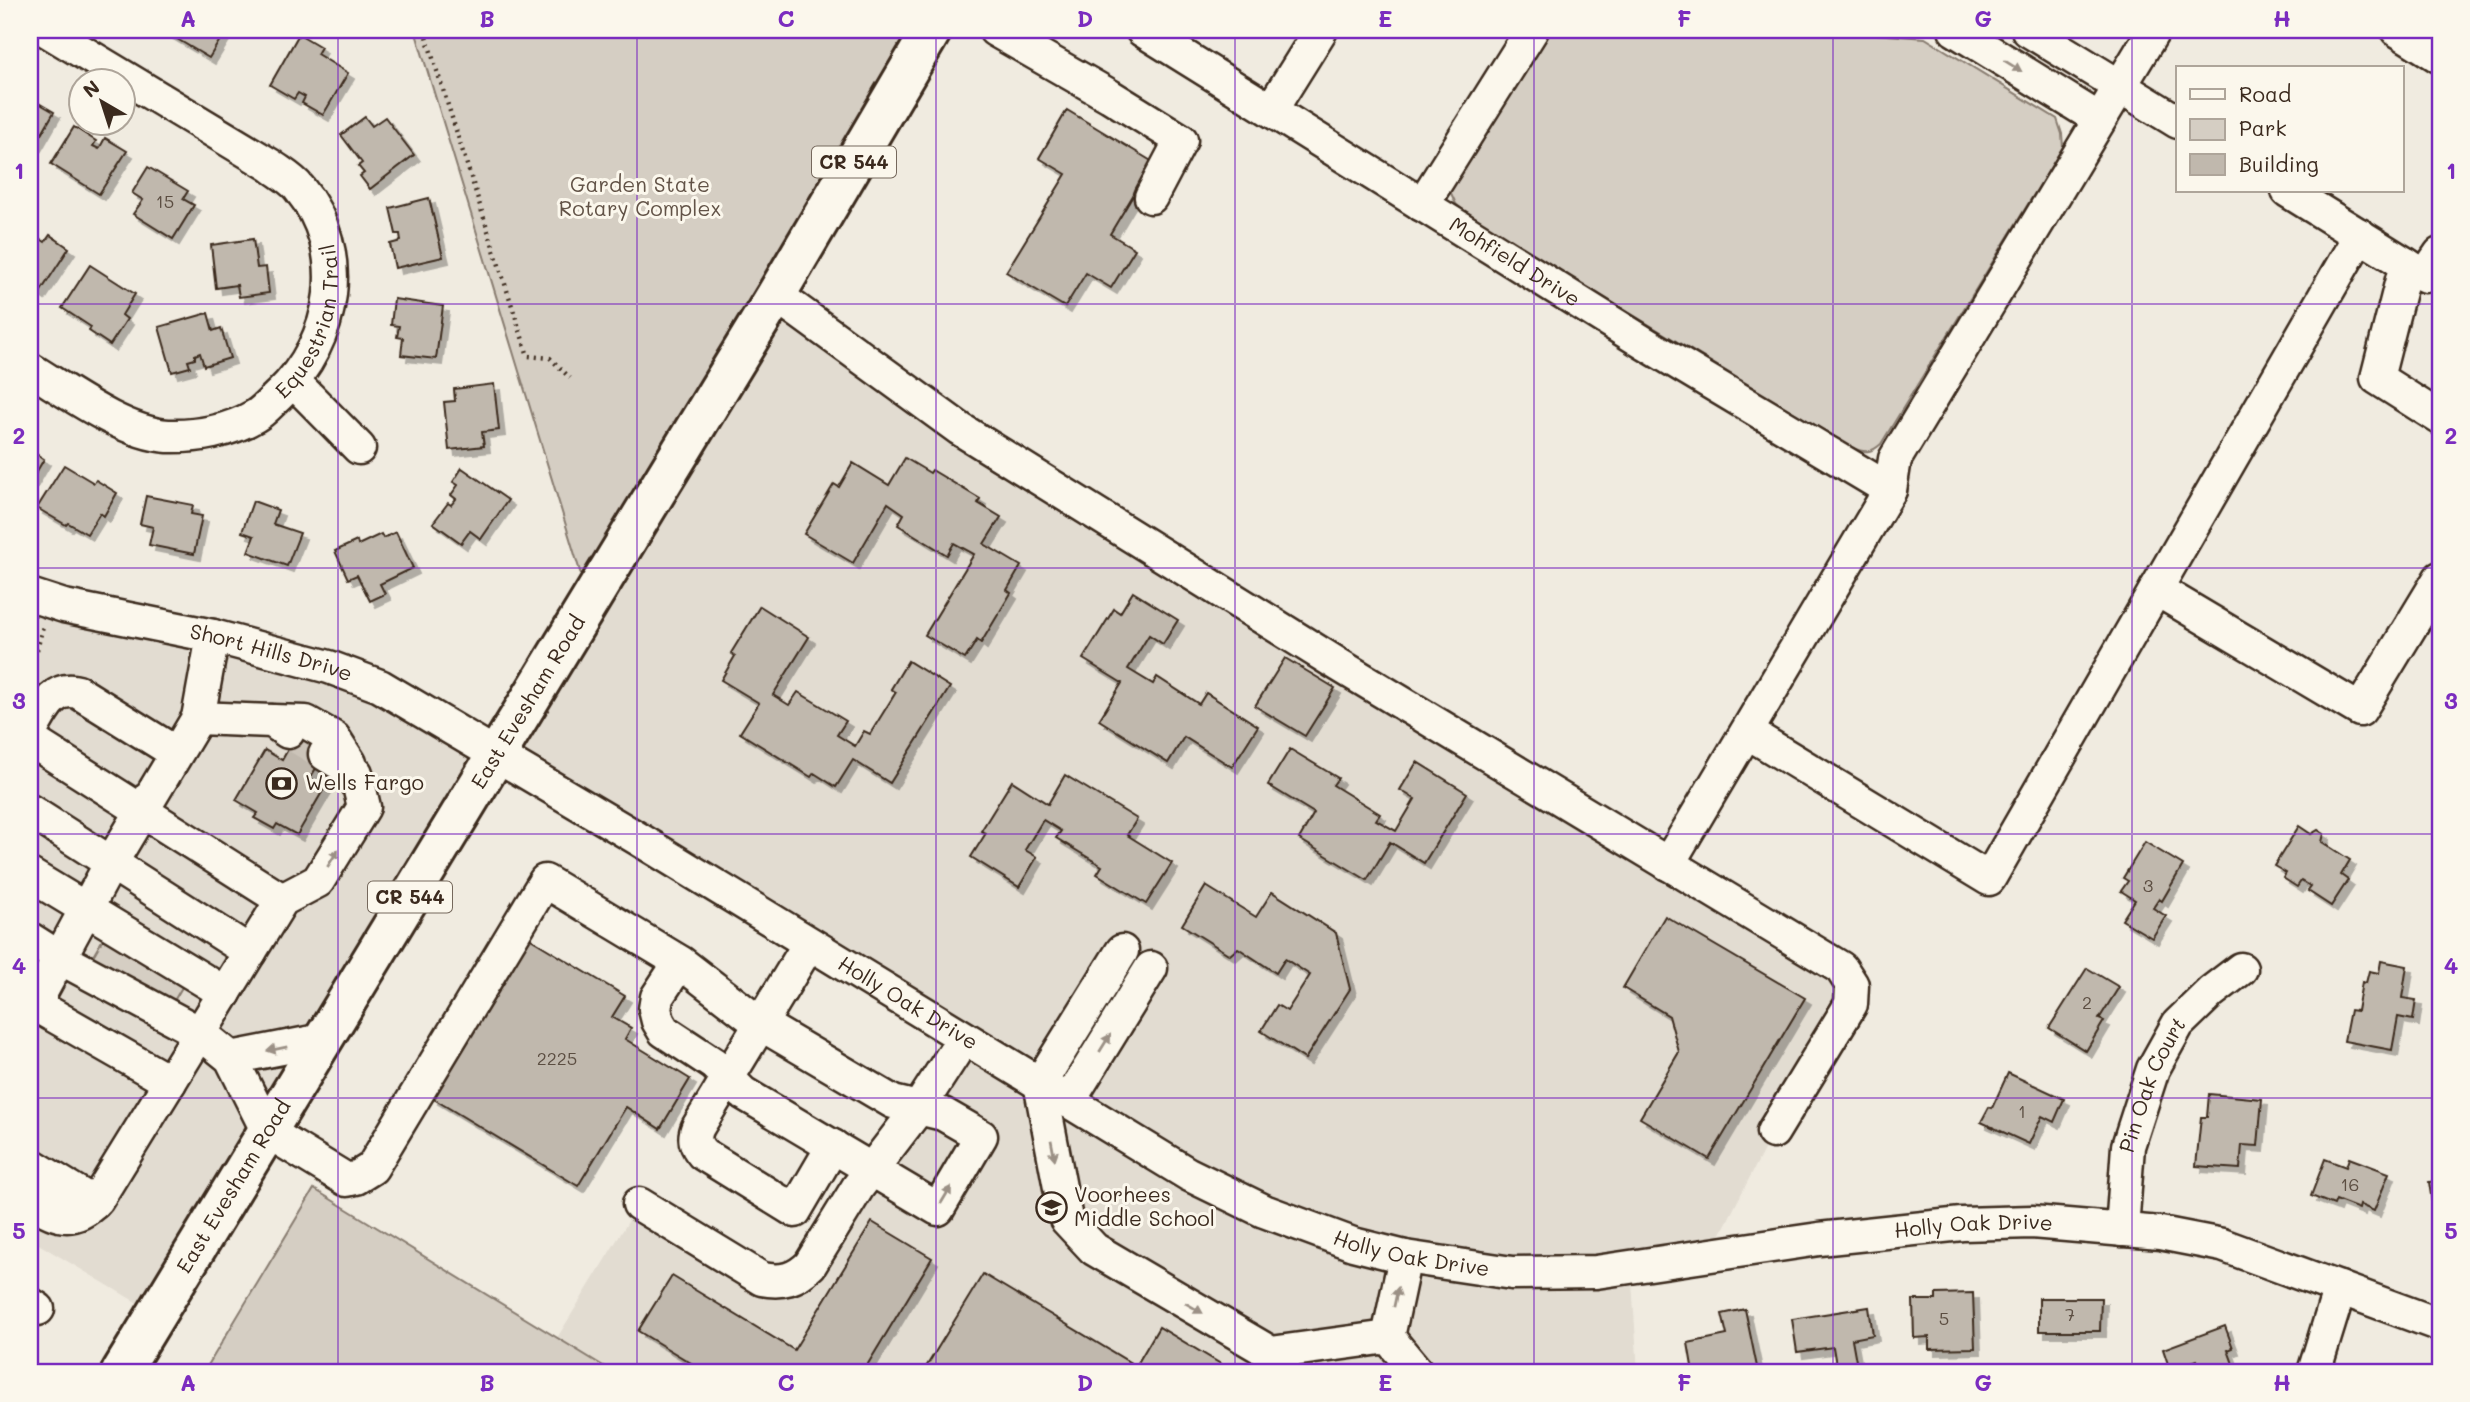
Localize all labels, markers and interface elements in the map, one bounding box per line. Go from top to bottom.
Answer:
text: A [180,3,196,33]
text: B [479,3,495,33]
text: C [777,3,795,33]
text: D [1077,3,1093,33]
text: E [1378,3,1392,33]
text: F [1677,3,1691,33]
text: G [1974,3,1992,33]
text: H [2273,3,2291,33]
one-way arrow [2004,59,2023,72]
north arrow [66,66,136,136]
legend [2176,66,2404,192]
text: N [78,74,104,103]
text: Road [2239,80,2291,107]
text: Park [2239,114,2287,141]
road number: CR 544 [812,146,896,178]
text: Building [2239,150,2319,177]
text: 1 [14,155,24,185]
text: 1 [2446,155,2456,185]
park label: Garden State Rotary Complex [559,170,721,221]
house number: 15 [156,189,174,213]
street label: Mohfield Drive [1445,210,1586,312]
street label: Equestrian Trail [269,242,343,403]
text: 2 [13,420,25,450]
text: 2 [2445,420,2457,450]
street label: East Evesham Road [464,610,590,793]
street label: Short Hills Drive [188,617,357,687]
text: 3 [12,685,26,715]
text: 3 [2444,685,2458,715]
bank icon: Wells Fargo [265,766,299,800]
place label: Wells Fargo [305,768,424,795]
one-way arrow [326,848,339,868]
house number: 3 [2143,873,2153,897]
road number: CR 544 [368,882,452,912]
street label: Holly Oak Drive [834,949,983,1055]
text: 4 [12,950,26,980]
text: 4 [2444,950,2458,980]
house number: 2 [2082,990,2092,1014]
street label: Pin Oak Court [2112,1009,2190,1156]
one-way arrow [1099,1034,1111,1053]
one-way arrow [266,1044,288,1055]
house number: 2225 [537,1046,577,1070]
street label: East Evesham Road [169,1094,296,1278]
house number: 1 [2018,1099,2026,1123]
one-way arrow [1047,1139,1058,1161]
house number: 16 [2341,1172,2359,1196]
place label: Voorhees Middle School [1074,1180,1215,1231]
one-way arrow [940,1185,952,1204]
school or university icon: Voorhees Middle School [1034,1190,1068,1224]
street label: Holly Oak Drive [1893,1207,2054,1243]
text: 5 [12,1215,26,1245]
text: 5 [2444,1215,2458,1245]
street label: Holly Oak Drive [1330,1223,1491,1281]
one-way arrow [1391,1286,1402,1308]
one-way arrow [1185,1302,1204,1314]
house number: 7 [2065,1302,2075,1326]
house number: 5 [1939,1306,1949,1330]
text: A [180,1367,196,1397]
text: B [479,1367,495,1397]
text: C [777,1367,795,1397]
text: D [1077,1367,1093,1397]
text: E [1378,1367,1392,1397]
text: F [1677,1367,1691,1397]
text: G [1974,1367,1992,1397]
text: H [2273,1367,2291,1397]

